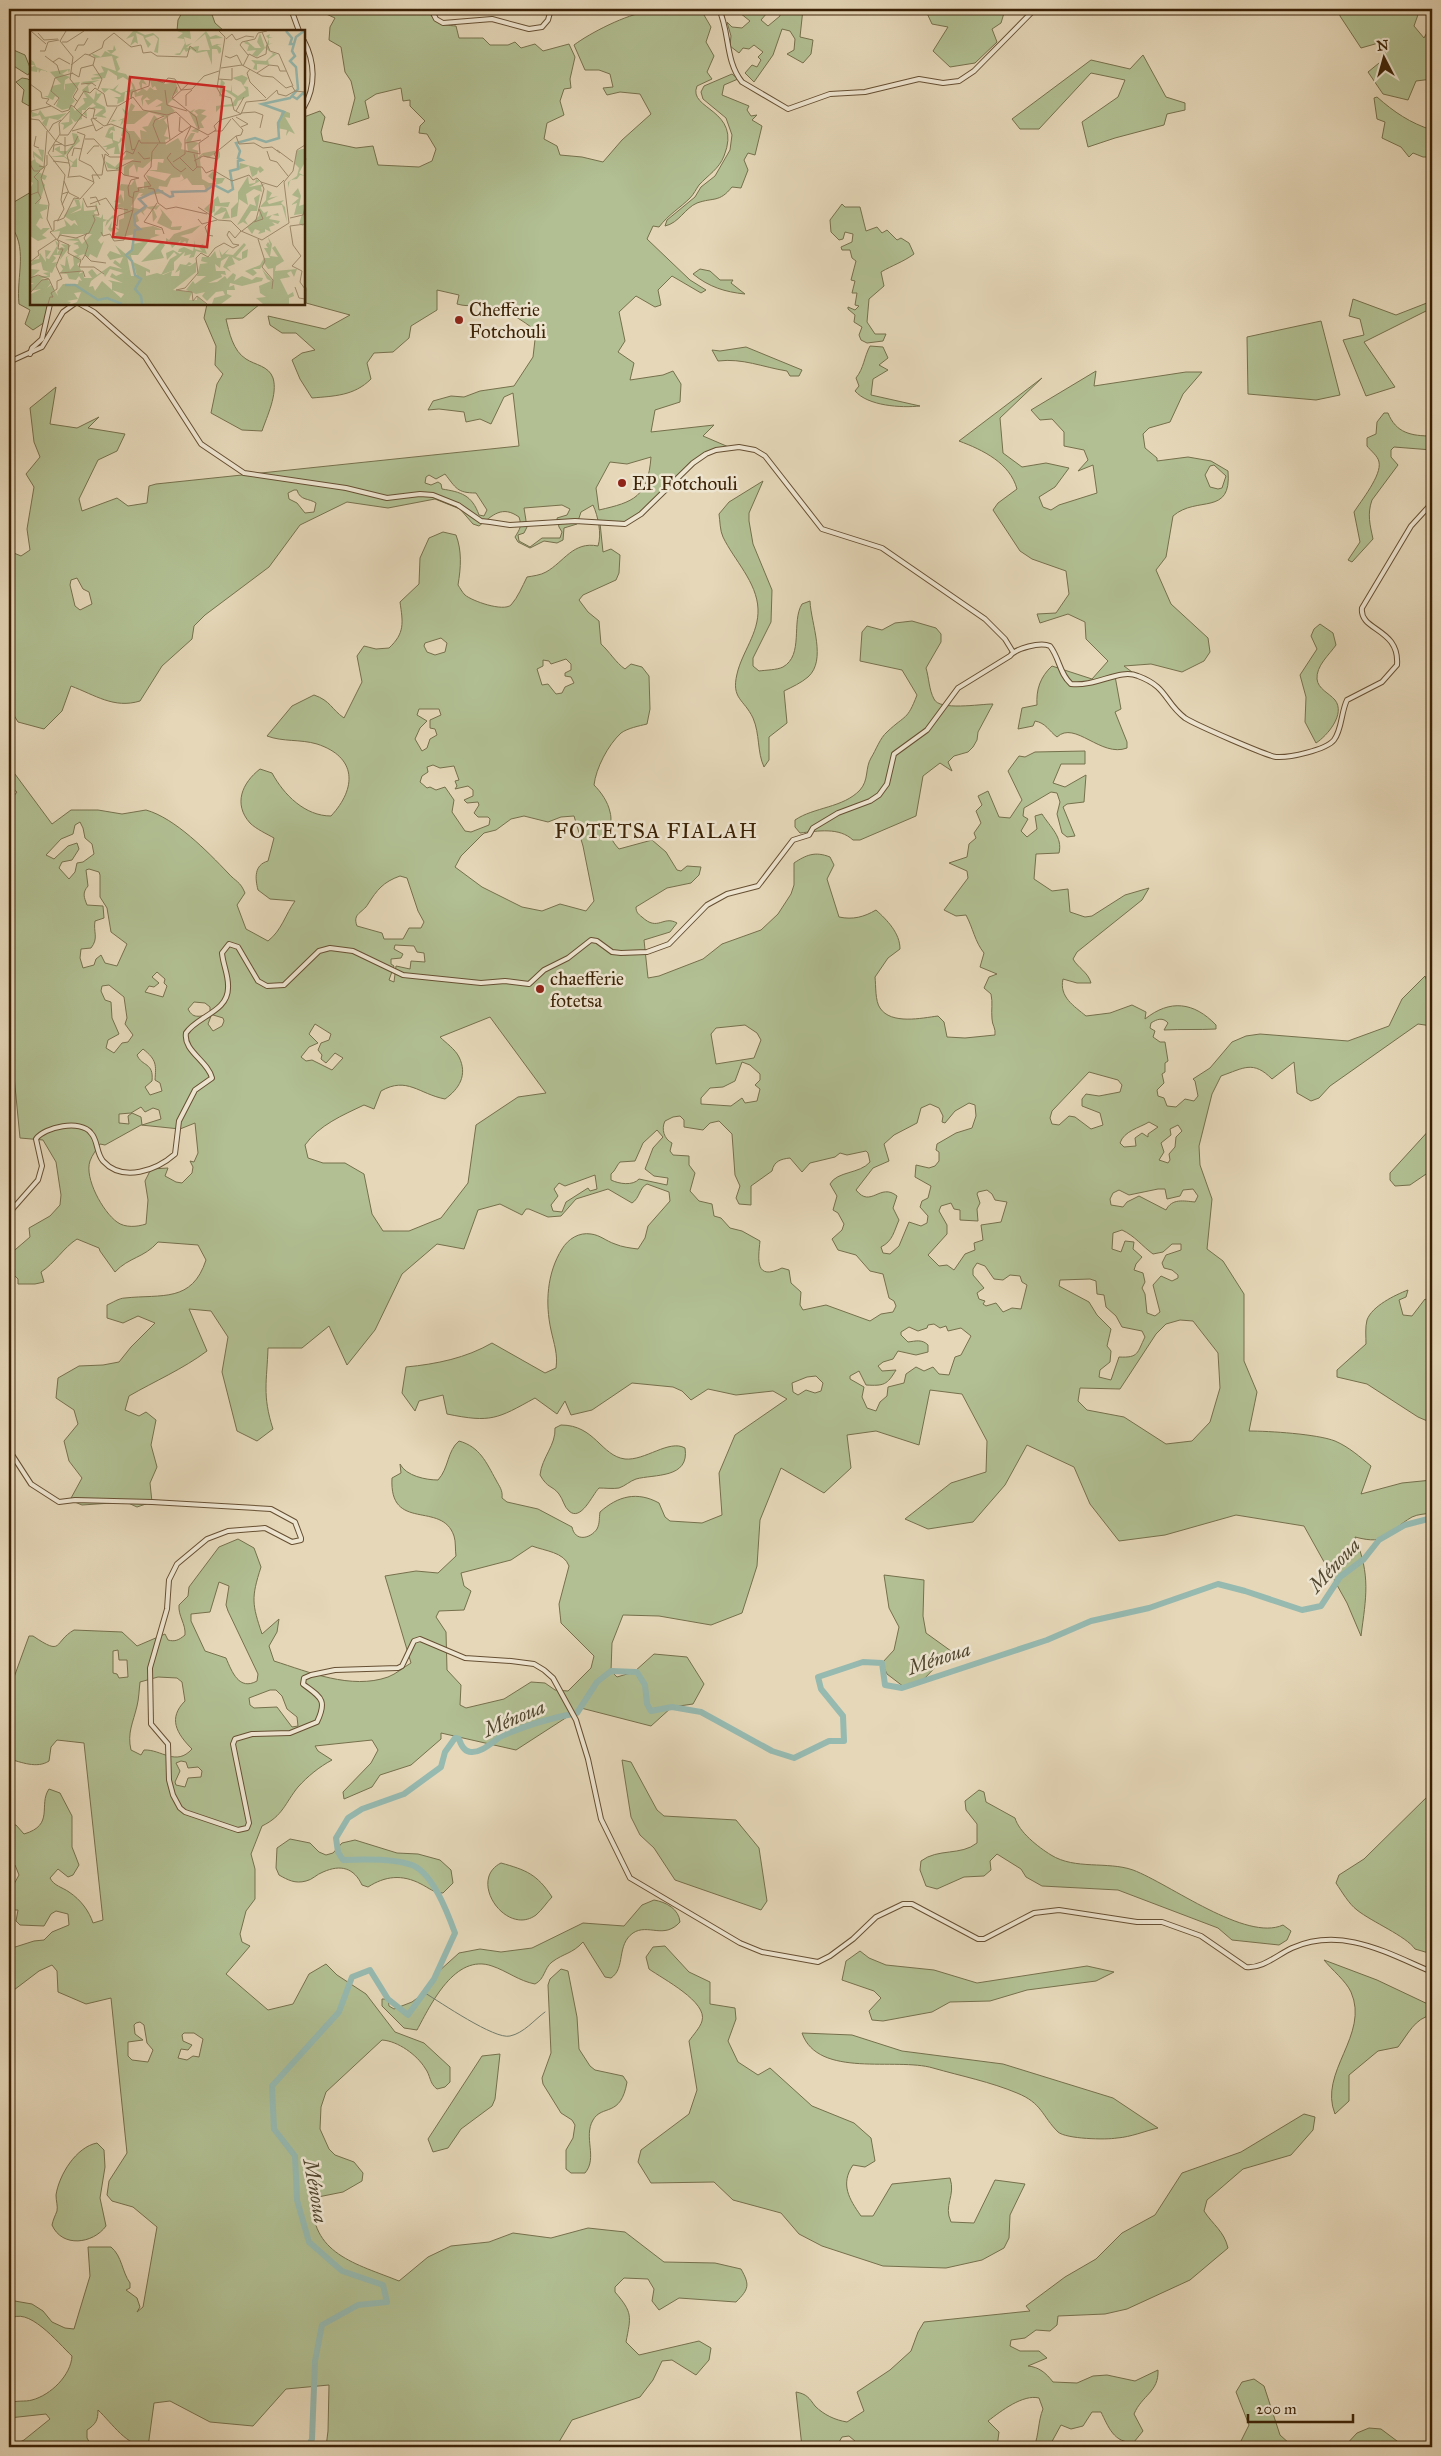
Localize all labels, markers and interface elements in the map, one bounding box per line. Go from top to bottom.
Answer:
inset map [30,30,305,305]
north arrow [1358,32,1408,82]
text: N [1376,36,1390,55]
place label: Chefferie Fotchouli [469,298,546,343]
marker: Chefferie Fotchouli [453,314,465,326]
place label: EP Fotchouli [632,472,738,495]
marker: EP Fotchouli [616,477,628,489]
district label: FOTETSA FIALAH [554,818,758,844]
place label: chaefferie fotetsa [550,967,624,1012]
marker: chaefferie fotetsa [534,983,546,995]
water label: Ménoua [1302,1533,1365,1598]
water label: Ménoua [903,1637,973,1680]
water label: Ménoua [478,1694,548,1742]
water label: Ménoua [298,2155,333,2225]
scale bar [1248,2391,1354,2423]
text: 200 m [1256,2400,1297,2418]

